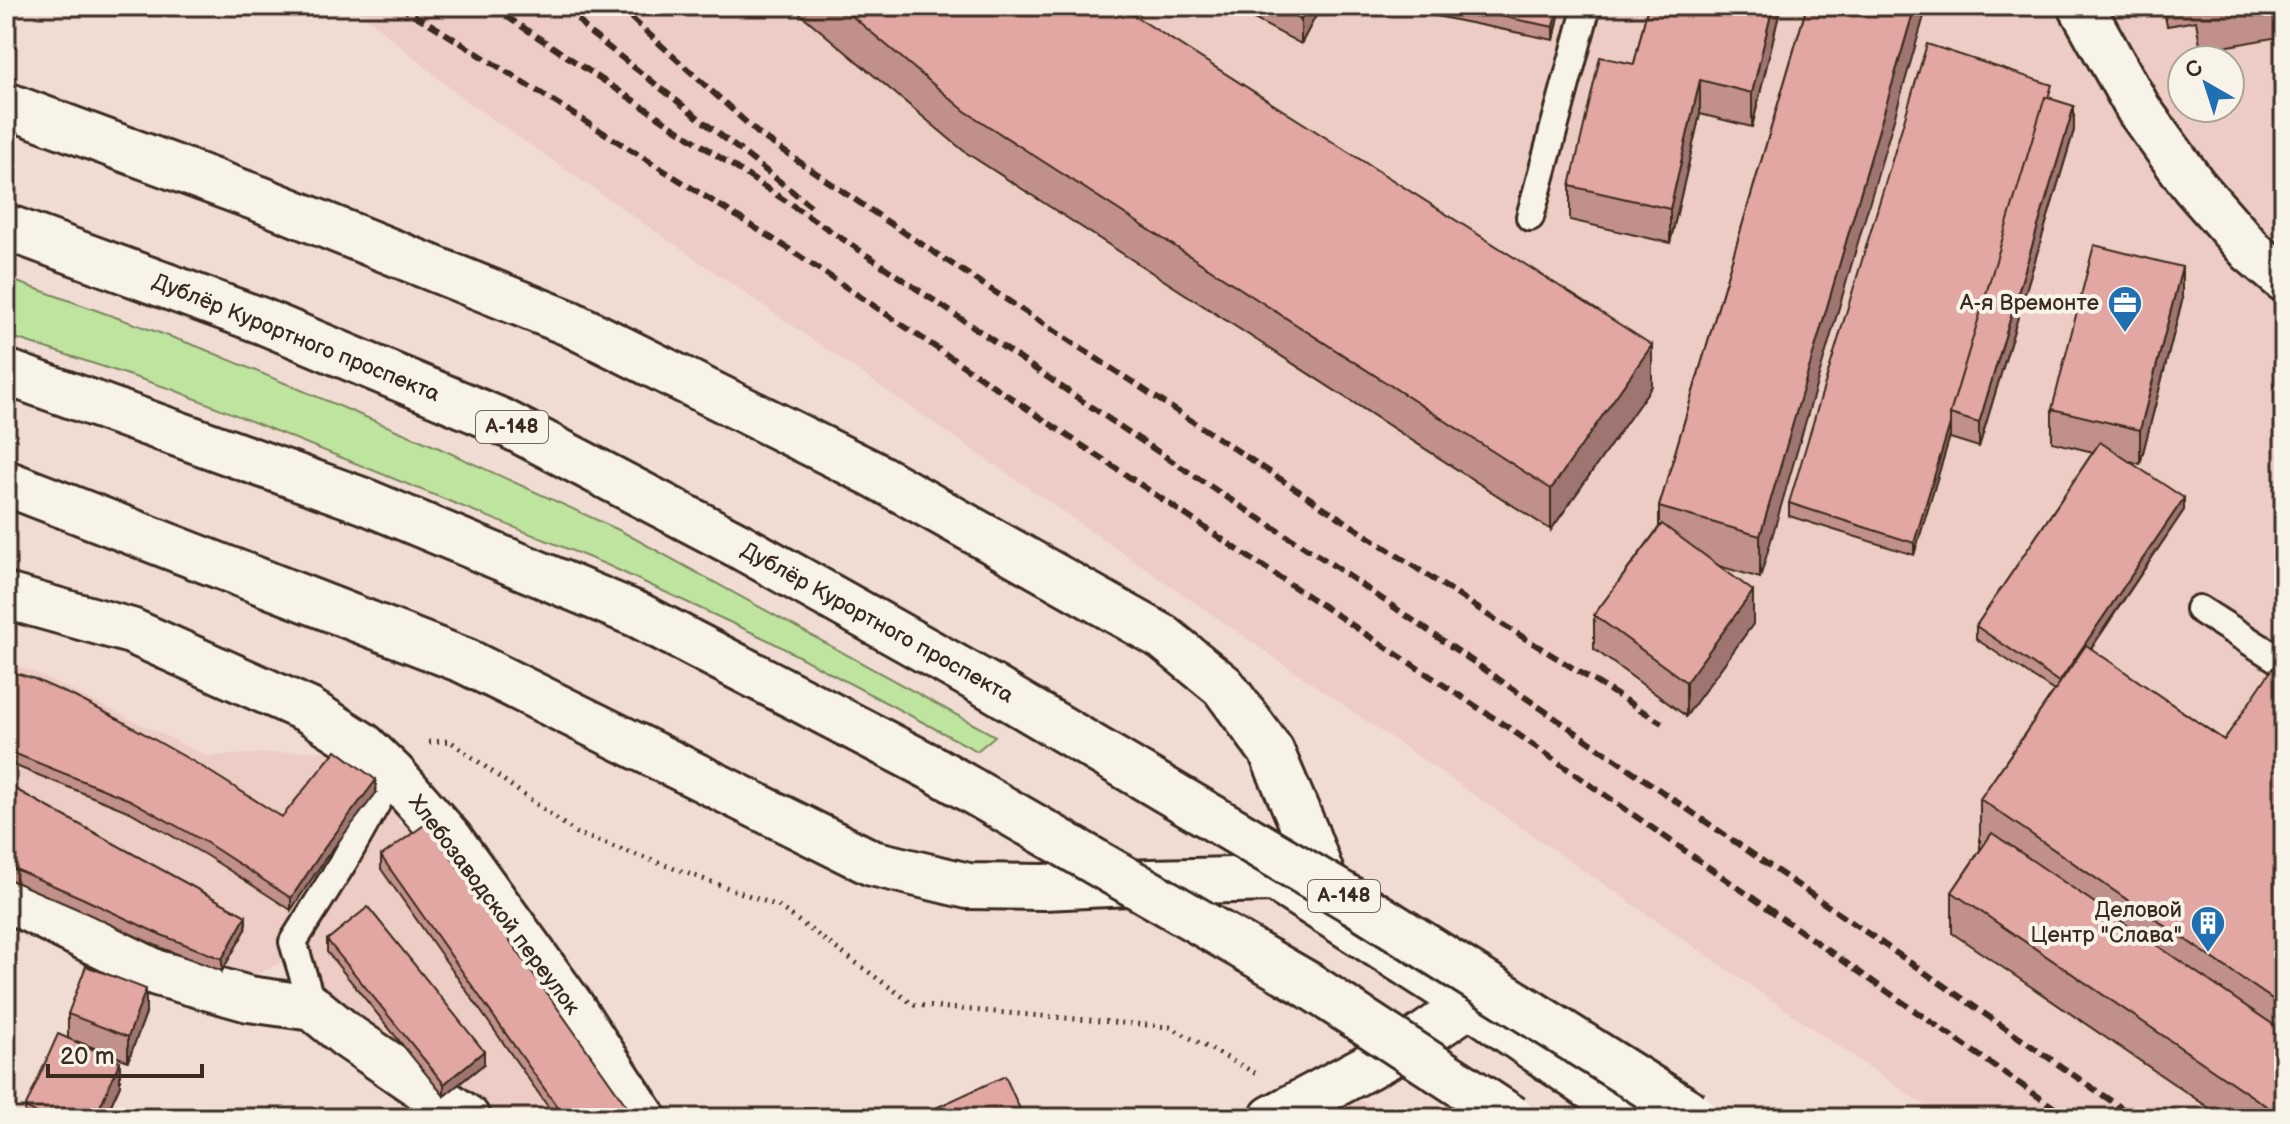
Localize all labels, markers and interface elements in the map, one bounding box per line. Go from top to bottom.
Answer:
north arrow [2166,44,2246,124]
text: С [2180,54,2209,85]
street label: Дублёр Курортного проспекта [148,268,444,408]
office icon: А-я Времонте [2106,284,2144,334]
place label: А-я Времонте [1959,290,2099,317]
road number: А-148 [476,411,548,443]
street label: Дублёр Курортного проспекта [736,537,1018,709]
street label: Хлебозаводской переулок [402,790,586,1020]
road number: А-148 [1308,880,1380,912]
place label: Деловой Центр "Слава" [2031,897,2182,949]
building icon: Деловой Центр "Слава" [2189,904,2227,954]
scale bar [48,1028,202,1078]
text: 20 m [60,1042,115,1071]

